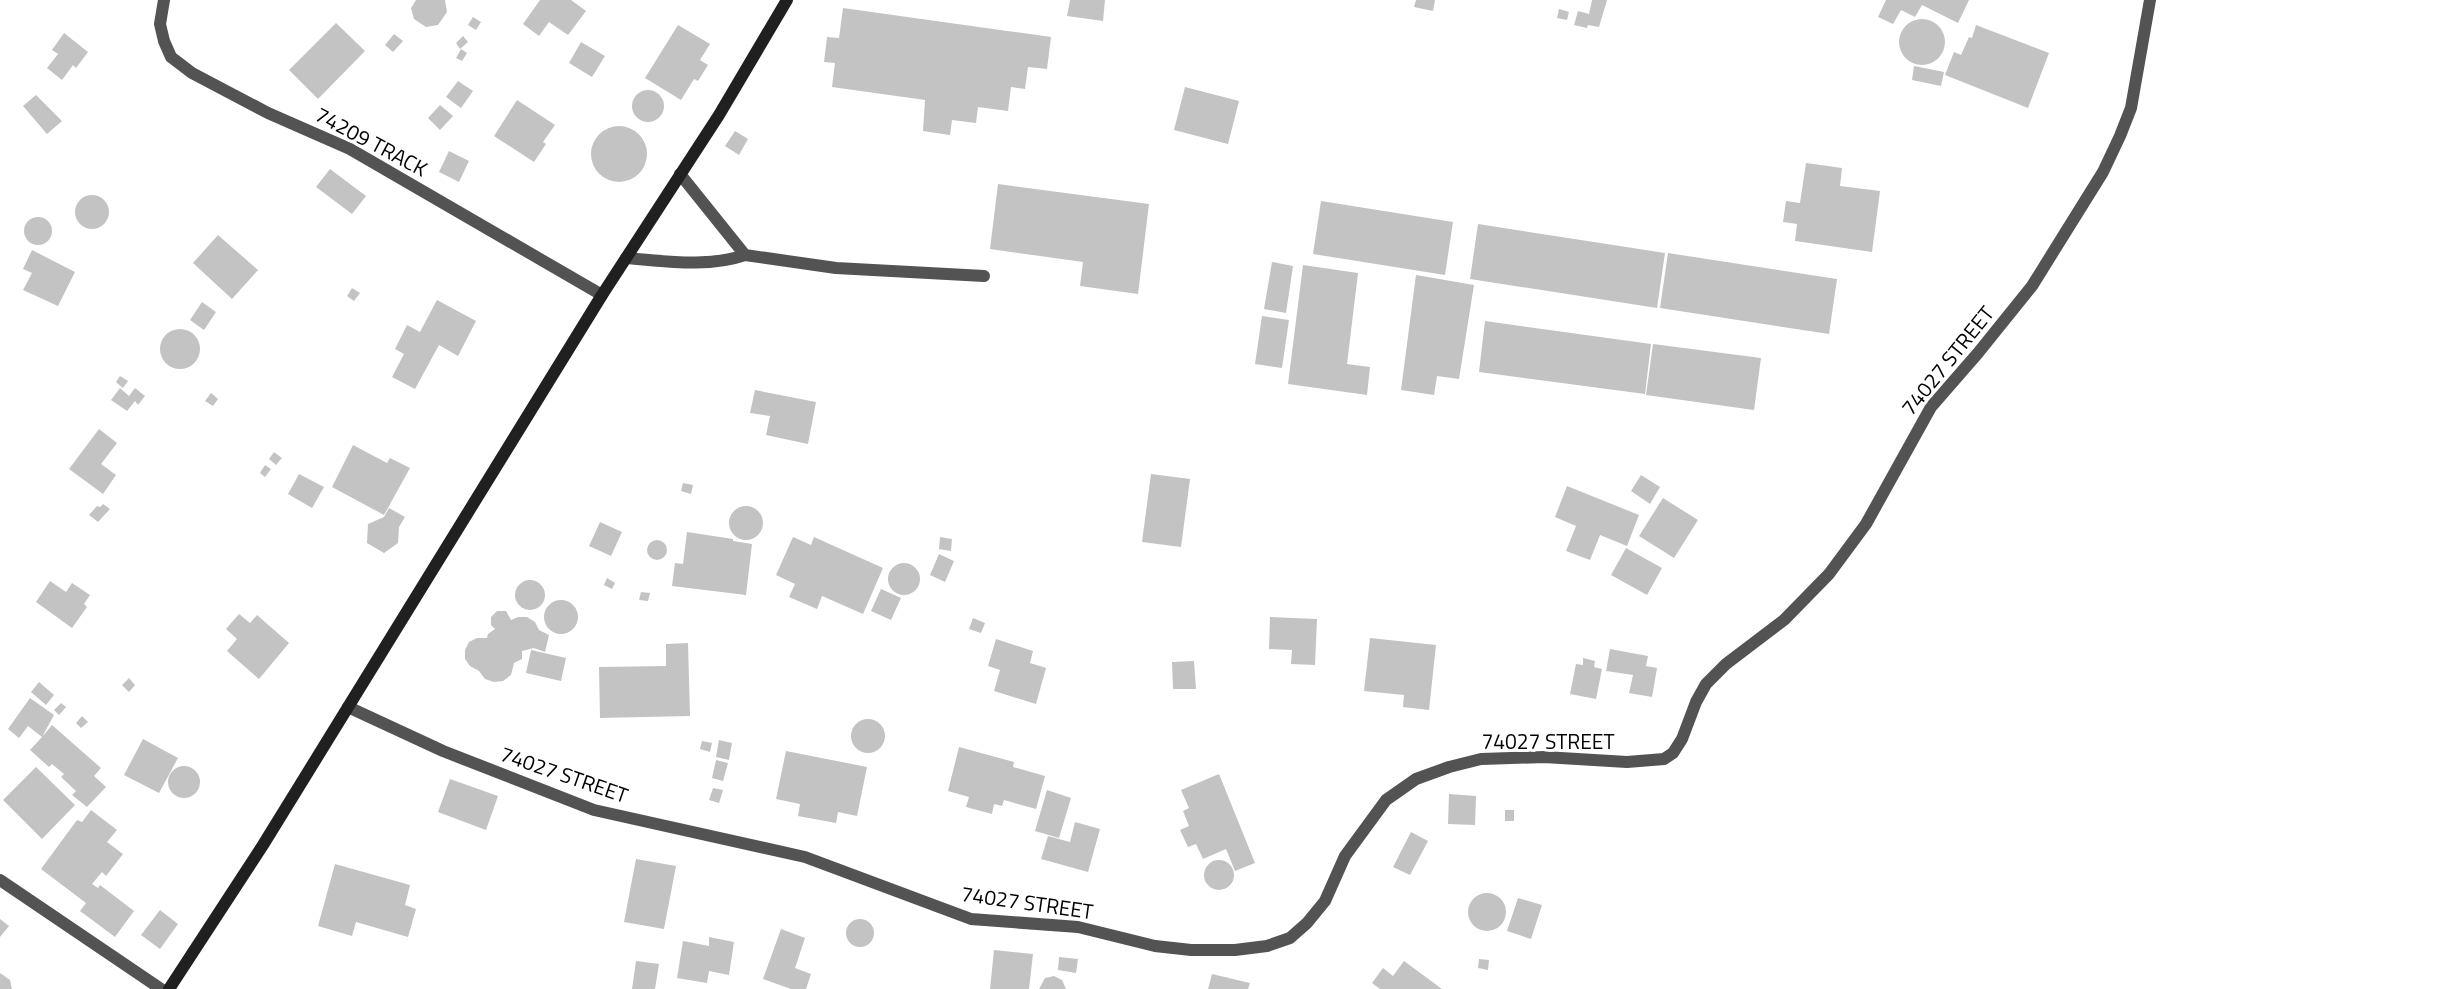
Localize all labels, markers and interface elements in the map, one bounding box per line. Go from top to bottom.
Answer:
street label: 74209 TRACK [310,98,433,184]
street label: 74027 STREET [1893,299,2002,422]
street label: 74027 STREET [1481,725,1615,757]
street label: 74027 STREET [496,737,632,811]
street label: 74027 STREET [959,877,1095,927]

